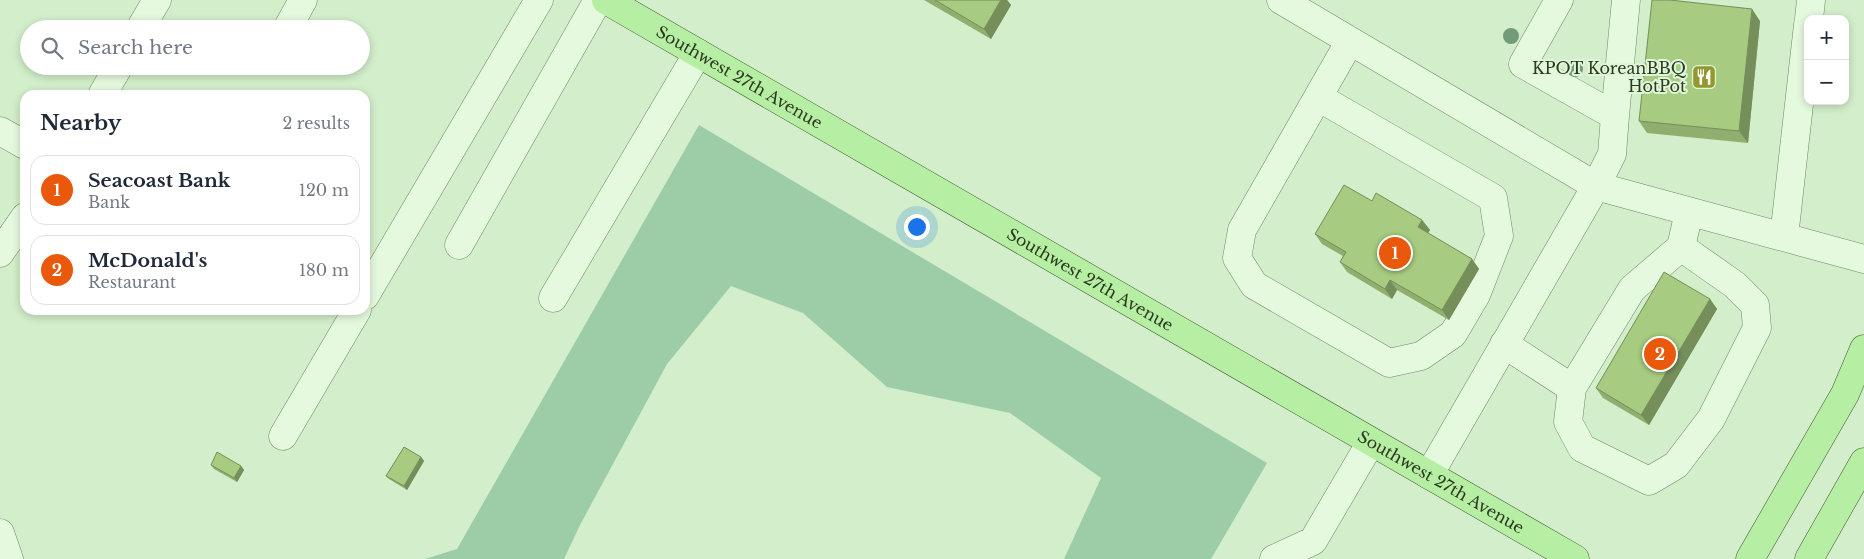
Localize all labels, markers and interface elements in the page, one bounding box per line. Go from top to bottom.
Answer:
map controls [1804,15,1849,105]
button: + [1804,15,1849,60]
search box [20,20,370,75]
street label: Southwest 27th Avenue [653,21,826,133]
icon: search [38,34,66,62]
text: Search here [78,36,193,59]
place label: KPOT KoreanBBQ HotPot [1532,58,1686,96]
button: − [1804,60,1849,105]
restaurant icon: KPOT KoreanBBQ HotPot [1691,64,1717,90]
text: Nearby [40,110,121,136]
text: 2 results [282,113,350,133]
text: Seacoast Bank [88,169,230,192]
text: 1 [54,180,60,200]
text: 120 m [299,180,349,200]
text: Bank [88,192,130,212]
your location [904,214,930,240]
street label: Southwest 27th Avenue [1003,224,1177,335]
pin: 1 [1379,234,1411,272]
text: McDonald's [88,249,207,272]
text: 2 [52,260,62,280]
text: 180 m [299,260,349,280]
text: Restaurant [88,272,176,292]
pin: 2 [1644,335,1676,373]
street label: Southwest 27th Avenue [1354,426,1528,538]

